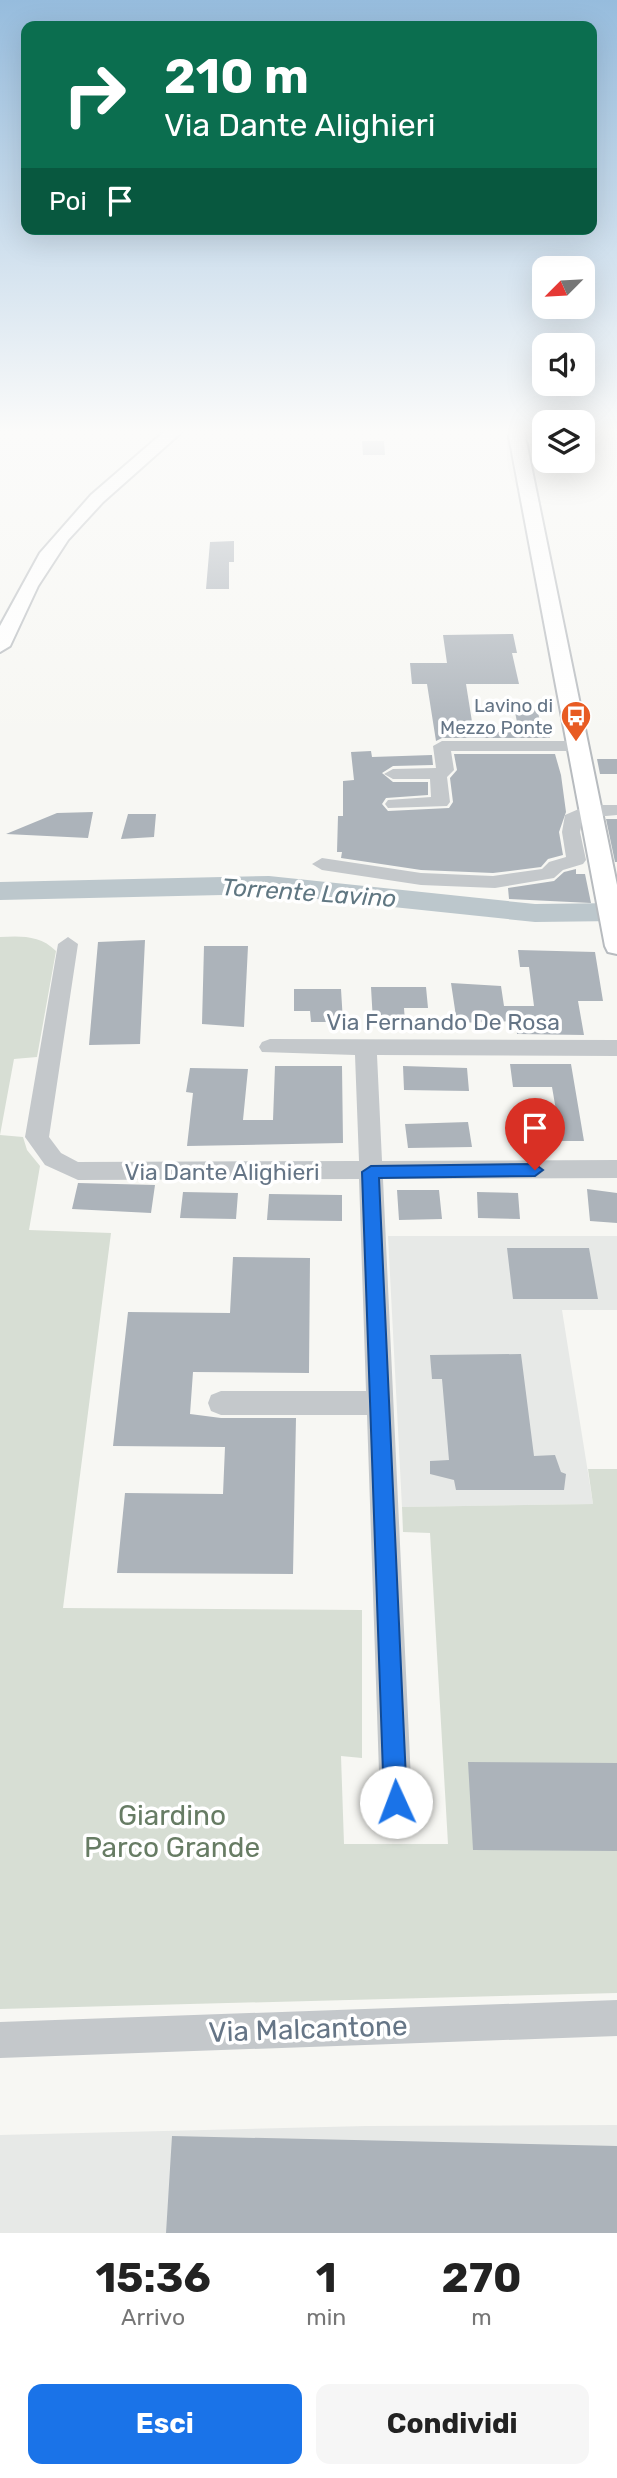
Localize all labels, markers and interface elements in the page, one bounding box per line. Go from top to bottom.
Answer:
text: 210 m [164,47,309,105]
icon: right [49,49,140,140]
text: Via Dante Alighieri [164,106,436,144]
icon: arrive [101,182,139,220]
text: Poi [49,186,87,217]
north arrow [532,256,595,318]
map controls [532,256,595,473]
button: sound [532,333,595,396]
button: layers [532,410,595,473]
place label: Lavino di Mezzo Ponte [440,694,553,739]
bus stop icon: Lavino di Mezzo Ponte [559,699,593,743]
water label: Torrente Lavino [221,873,397,913]
street label: Via Fernando De Rosa [326,1008,560,1036]
pin [505,1098,565,1170]
icon: arrive [516,1109,554,1147]
street label: Via Dante Alighieri [124,1158,320,1186]
position arrow [359,1765,433,1839]
park label: Giardino Parco Grande [84,1799,260,1864]
street label: Via Malcantone [208,2009,408,2049]
text: 15:36 [95,2253,211,2303]
text: 1 [316,2253,337,2303]
text: 270 [442,2253,522,2303]
text: Arrivo [121,2303,185,2331]
text: min [306,2303,346,2331]
text: m [471,2303,492,2331]
button: Esci [28,2384,302,2464]
button: Condividi [316,2384,589,2464]

